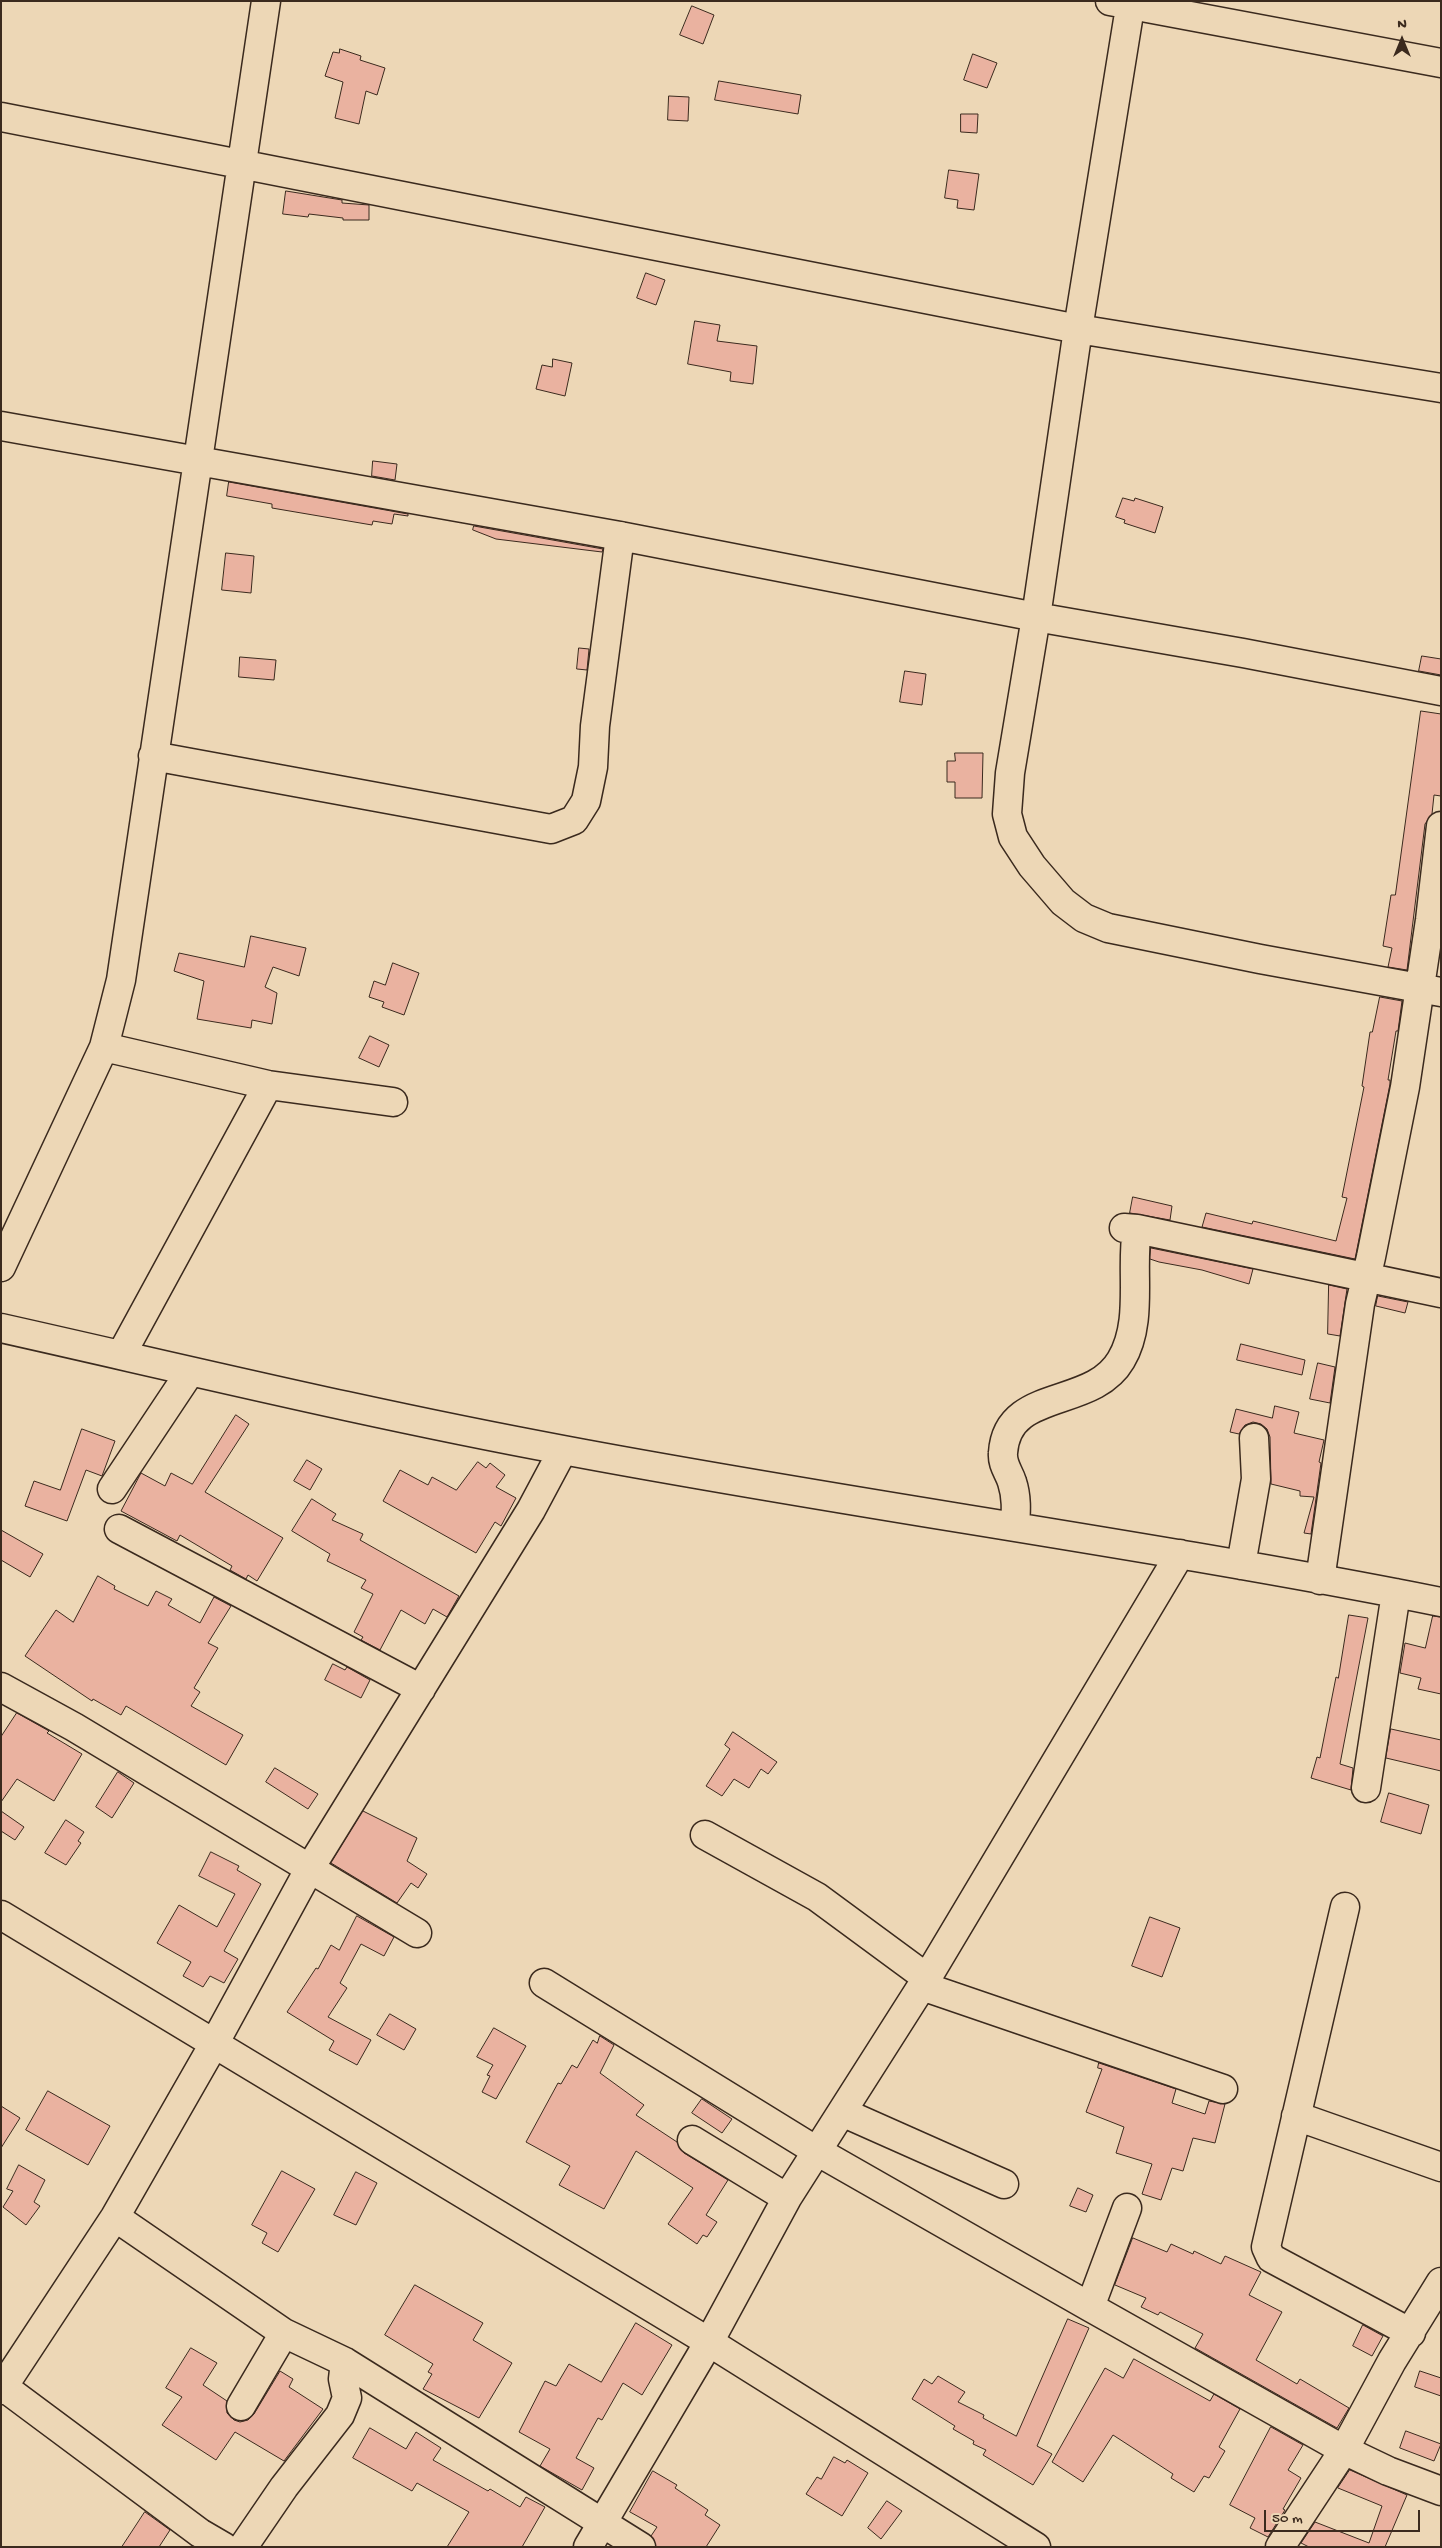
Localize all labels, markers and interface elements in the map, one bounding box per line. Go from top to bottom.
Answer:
north arrow [1377,15,1427,65]
text: N [1397,16,1407,33]
scale bar [1267,2500,1423,2532]
text: 50 m [1272,2510,1303,2528]

